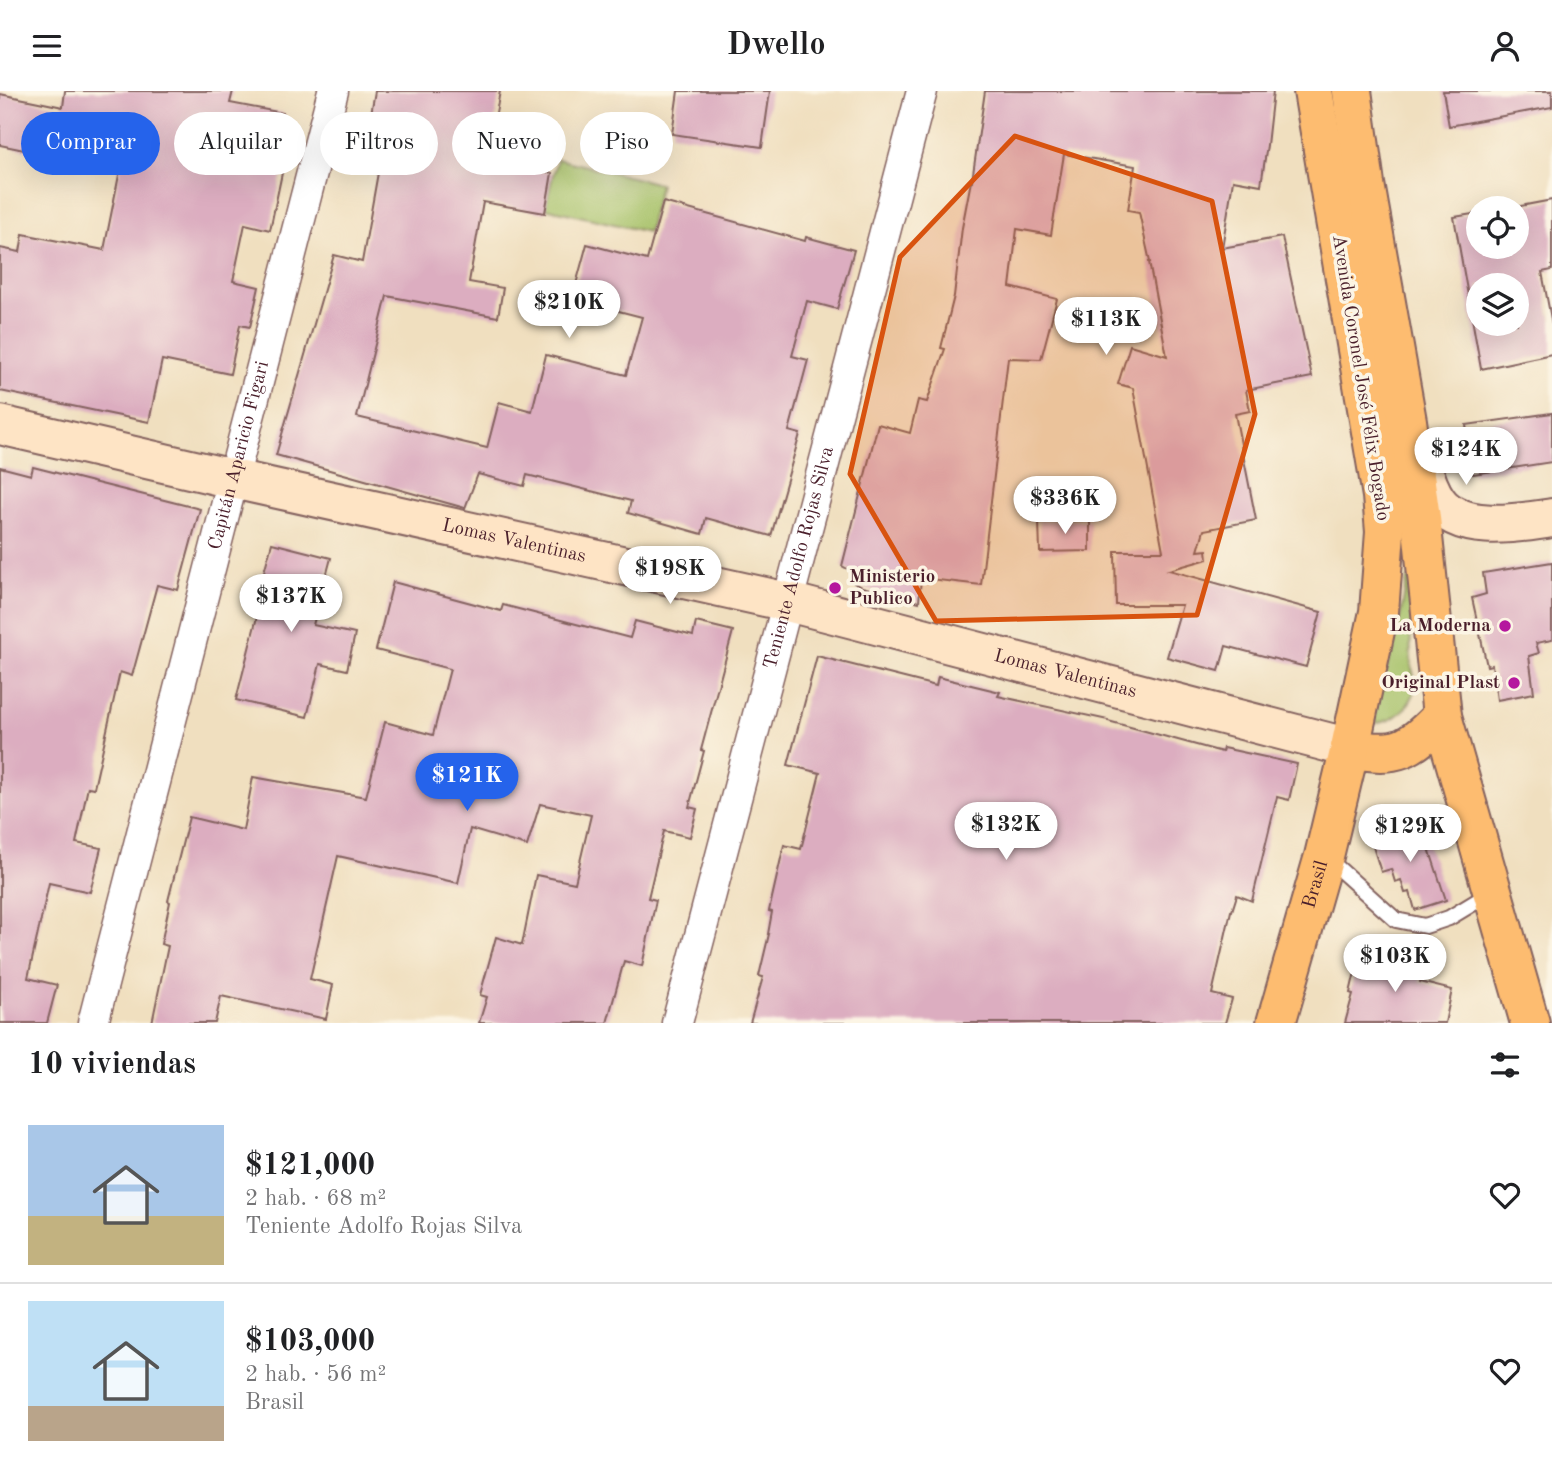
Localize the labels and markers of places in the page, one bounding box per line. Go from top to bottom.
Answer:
pin: $210K [520,281,618,340]
pin: $113K [1057,297,1155,357]
pin: $124K [1417,427,1515,487]
pin: $336K [1016,477,1114,536]
pin: $198K [621,547,719,606]
place label: Ministerio Publico [849,568,935,609]
pin: $137K [242,575,340,634]
marker: Ministerio Publico [827,580,843,596]
place label: La Moderna [1389,617,1491,636]
marker: La Moderna [1497,618,1513,634]
place label: Original Plast [1381,674,1500,693]
marker: Original Plast [1506,675,1522,691]
pin: $121K [418,753,516,813]
pin: $132K [957,803,1055,862]
pin: $129K [1361,805,1459,864]
pin: $103K [1346,935,1444,994]

